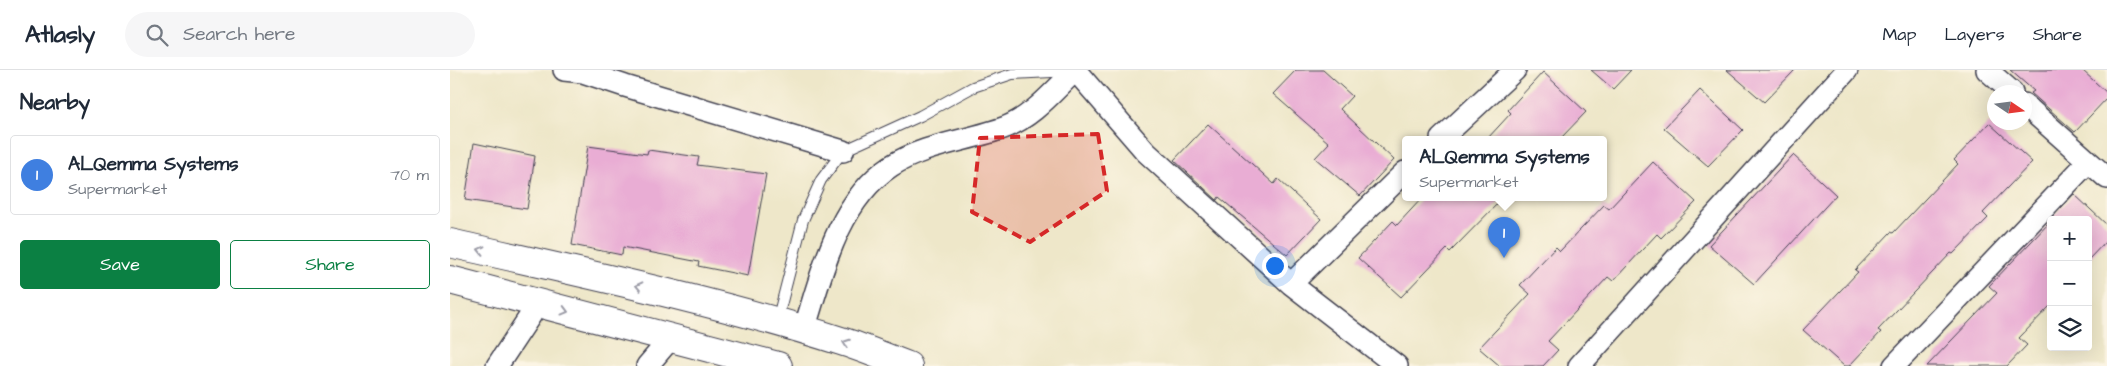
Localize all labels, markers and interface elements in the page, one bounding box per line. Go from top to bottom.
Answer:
search box [125,12,475,57]
text: Atlasly [25,18,95,52]
icon: search [143,21,171,49]
text: Search here [183,21,295,48]
text: Map [1882,22,1916,47]
text: Layers [1944,22,2005,47]
text: Share [2033,22,2082,47]
north arrow [1987,85,2032,130]
text: Nearby [20,88,90,117]
popup [1402,136,1607,201]
text: ALQemma Systems [1419,144,1590,171]
text: ALQemma Systems [68,151,238,178]
text: 1 [36,164,38,186]
text: 70 m [390,164,429,186]
text: Supermarket [1419,171,1518,193]
text: Supermarket [68,178,167,200]
map controls [2047,216,2092,351]
button: + [2047,216,2092,261]
pin: 1 [1488,217,1520,258]
button: Save [20,240,220,289]
button: Share [230,240,430,289]
one-way arrow [476,245,485,256]
your location [1262,253,1288,279]
button: − [2047,261,2092,306]
one-way arrow [635,281,644,292]
one-way arrow [560,305,569,316]
button: layers [2047,306,2092,351]
one-way arrow [843,339,851,349]

